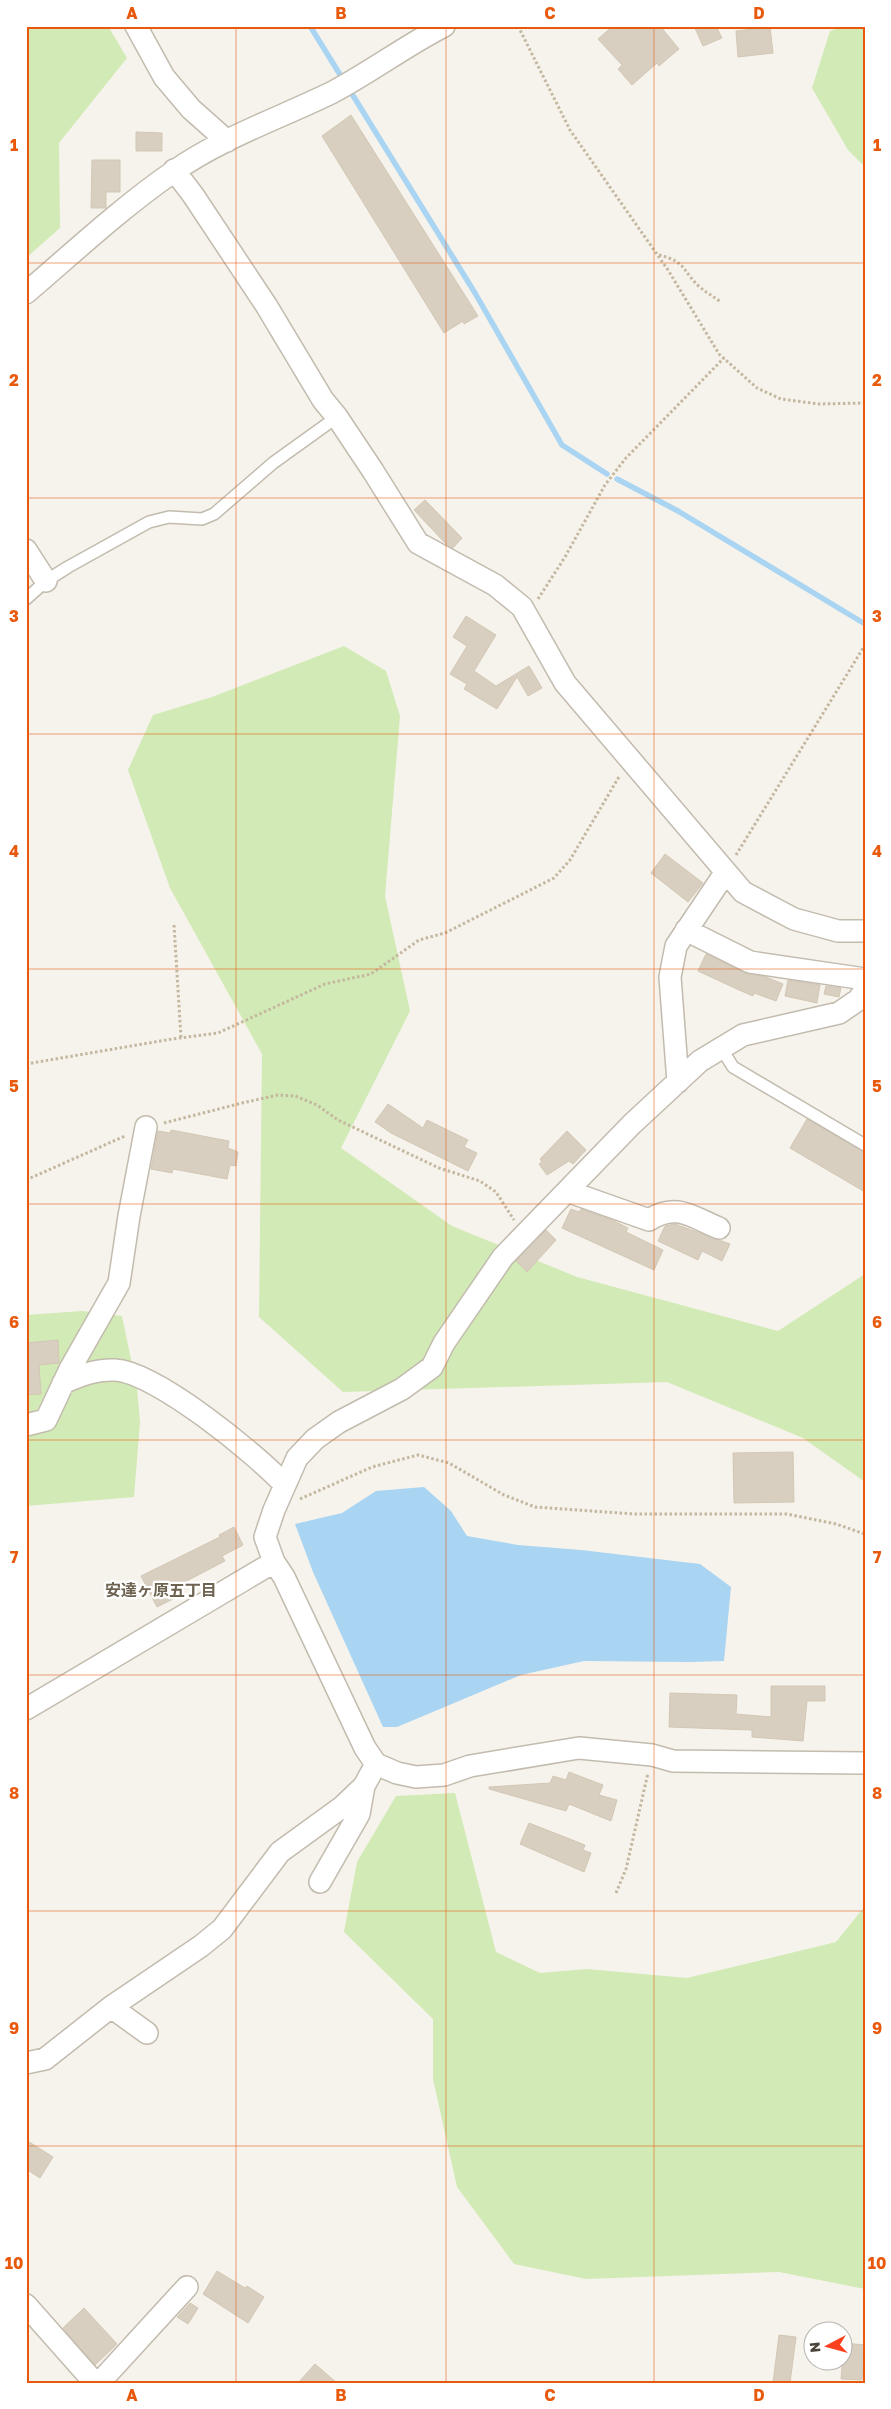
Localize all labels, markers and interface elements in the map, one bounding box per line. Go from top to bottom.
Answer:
text: A [126,3,138,23]
text: B [335,3,347,23]
text: C [544,3,556,23]
text: D [753,3,765,23]
text: 1 [10,135,18,155]
text: 1 [873,135,881,155]
text: 2 [9,370,19,390]
text: 2 [872,370,882,390]
text: 3 [9,606,19,626]
text: 3 [872,606,882,626]
text: 4 [9,841,19,861]
text: 4 [872,841,882,861]
text: 5 [9,1076,19,1096]
text: 5 [872,1076,882,1096]
text: 6 [9,1312,19,1332]
text: 6 [872,1312,882,1332]
text: 7 [10,1547,19,1567]
text: 7 [873,1547,882,1567]
district label: 安達ヶ原五丁目 [105,1580,217,1600]
text: 8 [9,1783,19,1803]
text: 8 [872,1783,882,1803]
text: 9 [9,2018,19,2038]
text: 9 [872,2018,882,2038]
text: 10 [5,2253,23,2273]
text: 10 [868,2253,886,2273]
north arrow [804,2322,854,2372]
text: N [806,2341,824,2354]
text: A [126,2385,138,2405]
text: B [335,2385,347,2405]
text: C [544,2385,556,2405]
text: D [753,2385,765,2405]

